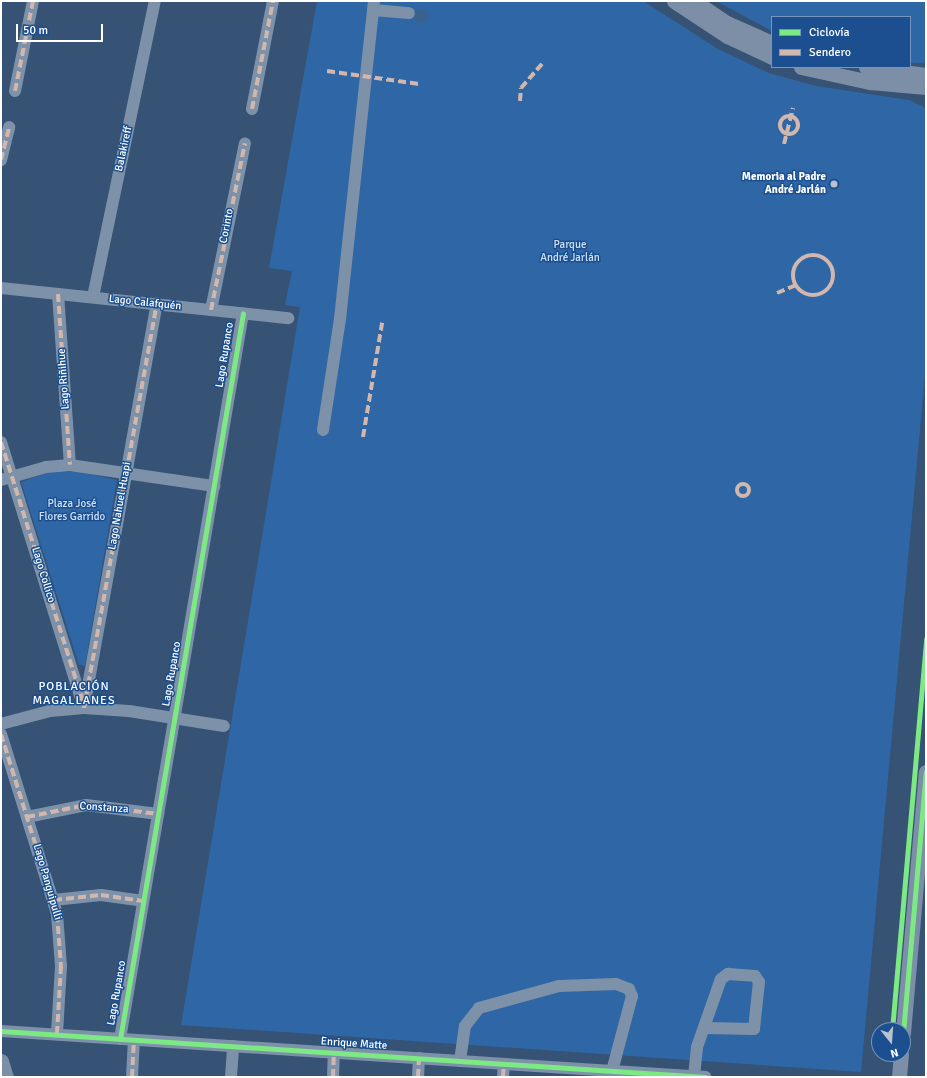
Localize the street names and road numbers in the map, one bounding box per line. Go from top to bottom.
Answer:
street label: Balakireff [113,125,135,173]
street label: Corinto [217,208,237,244]
street label: Lago Calafquén [108,293,182,313]
street label: Lago Rupanco [213,321,237,389]
street label: Lago Riñihue [55,348,73,410]
street label: Lago Nahuel Huapi [106,461,134,551]
street label: Lago Collico [28,546,58,604]
street label: Lago Rupanco [160,640,184,708]
street label: Constanza [79,800,129,816]
street label: Lago Panguipulli [30,842,64,922]
street label: Lago Rupanco [105,959,129,1027]
street label: Enrique Matte [320,1035,388,1053]

